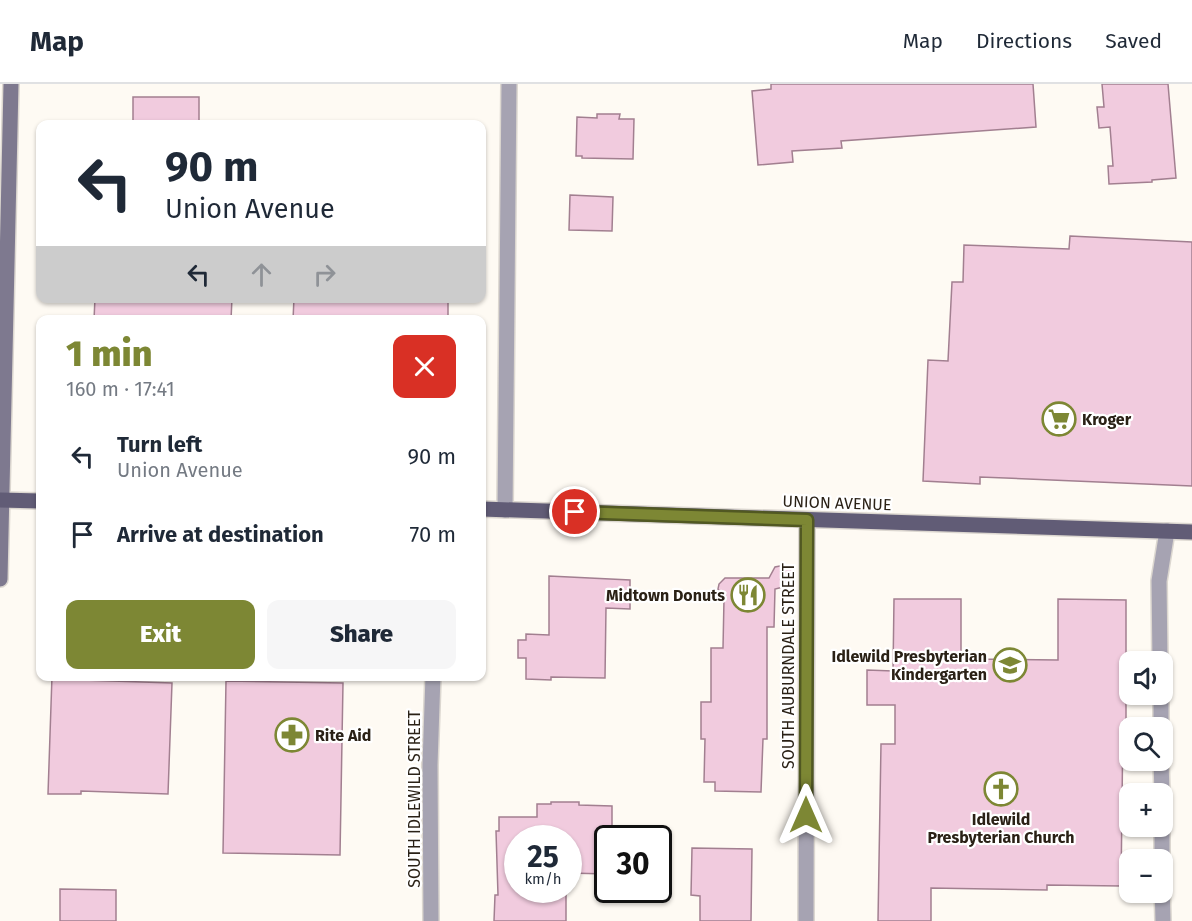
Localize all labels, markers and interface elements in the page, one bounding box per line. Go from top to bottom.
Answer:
text: Map [30,25,84,58]
text: Map [903,28,943,54]
text: Directions [976,28,1072,54]
text: Saved [1105,28,1162,54]
text: 90 m [165,142,259,192]
icon: left [66,144,144,222]
text: Union Avenue [165,193,335,225]
icon: left [182,258,215,291]
icon: ahead [245,258,278,291]
icon: right [308,258,341,291]
text: 1 min [66,332,152,376]
button: close [393,335,456,398]
text: 160 m · 17:41 [66,377,175,401]
supermarket icon: Kroger [1041,401,1077,437]
place label: Kroger [1082,410,1132,429]
text: Turn left [117,431,202,458]
icon: left [66,440,99,473]
text: 90 m [407,443,456,470]
text: Union Avenue [117,458,243,482]
pin [549,486,600,537]
street label: UNION AVENUE [782,492,892,514]
icon: arrive [558,495,591,528]
icon: arrive [66,518,99,551]
text: Arrive at destination [117,521,324,548]
text: 70 m [410,521,456,548]
street label: SOUTH AUBURNDALE STREET [779,562,798,769]
restaurant icon: Midtown Donuts [730,577,766,613]
place label: Midtown Donuts [606,586,725,605]
button: Exit [66,600,255,669]
button: Share [267,600,456,669]
place label: Idlewild Presbyterian Kindergarten [832,647,987,684]
school or university icon: Idlewild Presbyterian Kindergarten [992,647,1028,683]
map controls [1119,651,1173,903]
button: sound [1119,651,1173,705]
street label: SOUTH IDLEWILD STREET [405,710,424,888]
pharmacy icon: Rite Aid [274,717,310,753]
button: search [1119,717,1173,771]
place label: Rite Aid [315,726,371,745]
church icon: Idlewild Presbyterian Church [983,771,1019,807]
position arrow [774,783,838,847]
button: + [1119,783,1173,837]
place label: Idlewild Presbyterian Church [927,810,1075,847]
speed limit sign: 30 [594,825,672,903]
text: 25 [527,839,559,875]
button: − [1119,849,1173,903]
text: km/h [524,870,562,888]

